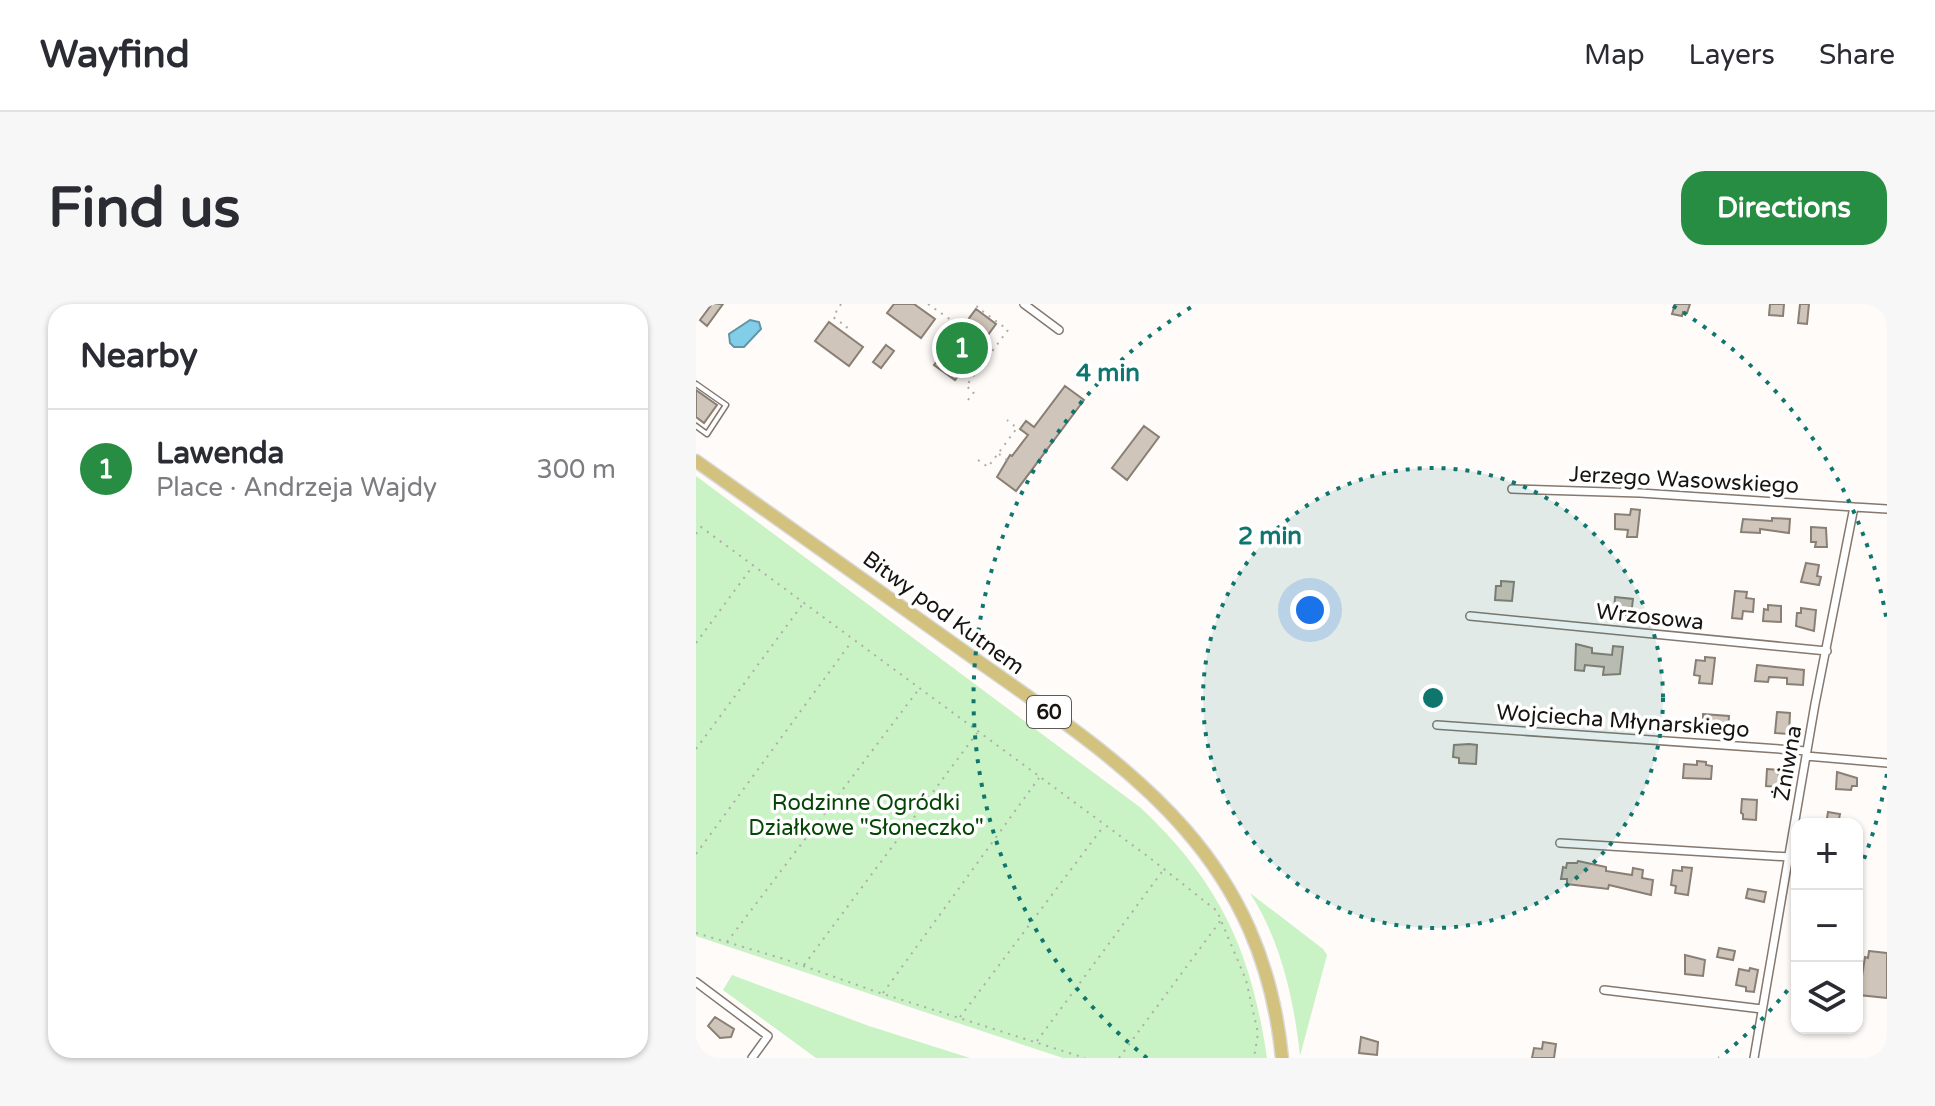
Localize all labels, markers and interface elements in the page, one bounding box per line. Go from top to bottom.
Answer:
text: Wayfind [40,32,190,78]
text: Map [1584,38,1645,72]
text: Layers [1689,38,1775,72]
text: Share [1819,38,1895,72]
button: Directions [1681,171,1887,245]
text: Find us [48,175,240,242]
pin: 1 [936,318,988,378]
text: Nearby [80,336,198,377]
text: 4 min [1076,359,1140,388]
text: Lawenda [156,435,284,472]
text: 1 [98,454,114,485]
text: 300 m [536,454,616,485]
street label: Jerzego Wasowskiego [1568,461,1800,499]
text: Place · Andrzeja Wajdy [156,472,437,503]
text: 2 min [1238,522,1302,551]
street label: Bitwy pod Kutnem [858,545,1029,680]
your location [1290,590,1330,630]
street label: Wrzosowa [1595,598,1705,636]
centre of rings [1419,684,1447,712]
road number: 60 [1027,696,1071,728]
street label: Wojciecha Młynarskiego [1495,699,1750,743]
street label: Żniwna [1769,723,1807,803]
park label: Rodzinne Ogródki Działkowe "Słoneczko" [748,790,984,841]
map controls [1791,818,1863,1034]
button: + [1791,818,1863,890]
button: − [1791,890,1863,962]
button: layers [1791,962,1863,1034]

